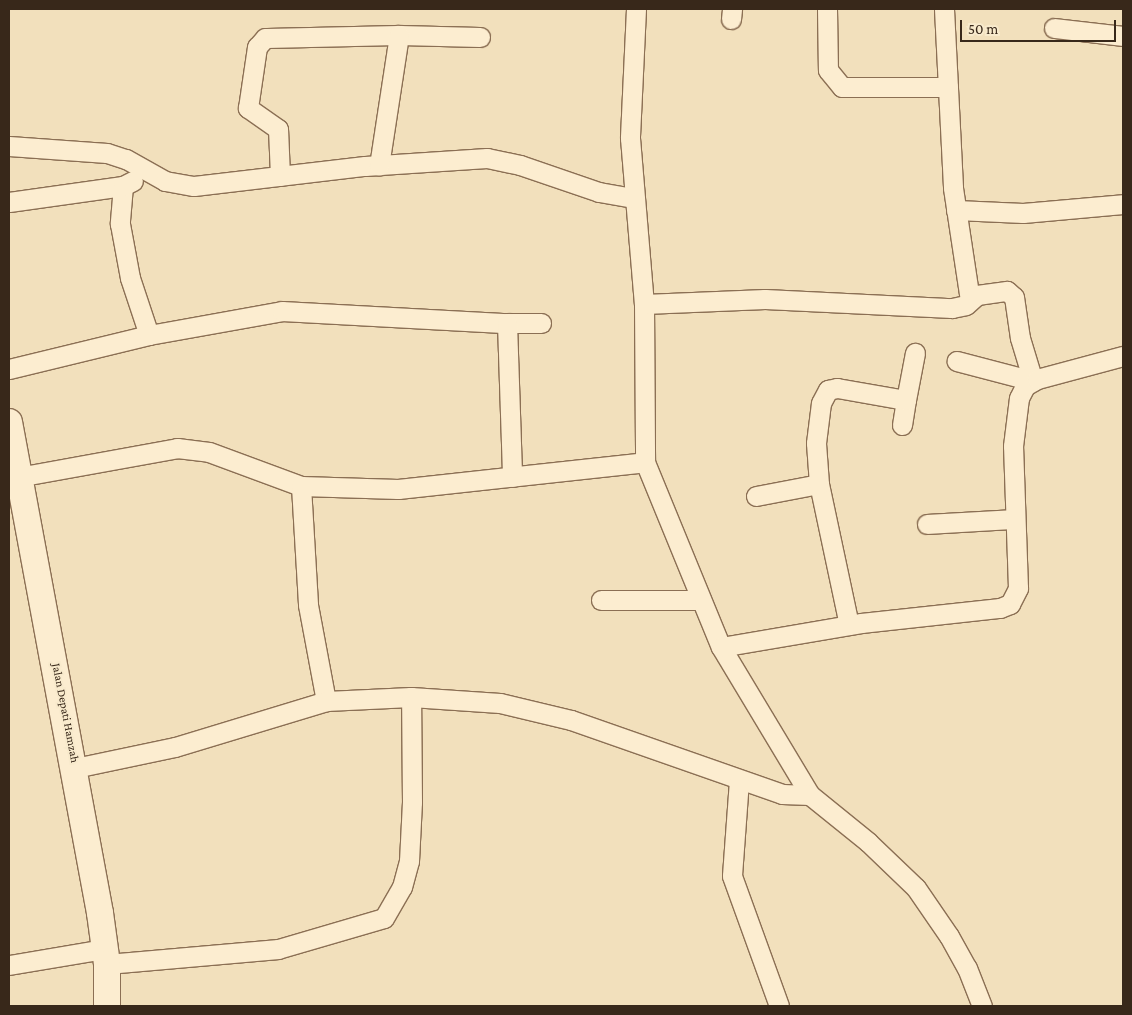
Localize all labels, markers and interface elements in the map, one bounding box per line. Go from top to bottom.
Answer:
scale bar [962,10,1118,42]
text: 50 m [968,21,998,37]
street label: Jalan Depati Hamzah [48,662,82,764]

